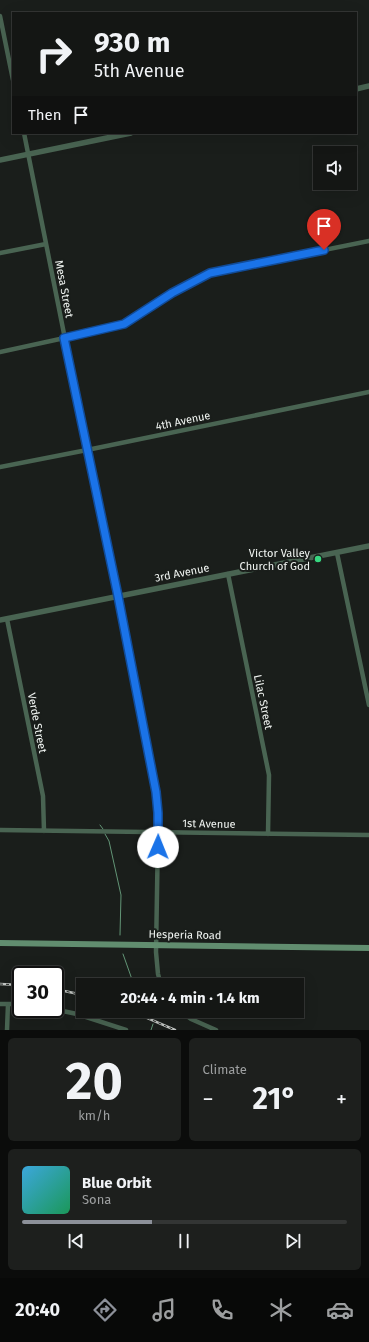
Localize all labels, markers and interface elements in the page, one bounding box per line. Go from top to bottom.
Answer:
text: 930 m [94,26,170,59]
icon: right [28,28,80,80]
text: 5th Avenue [94,60,184,82]
icon: arrive [70,104,92,126]
text: Then [28,106,62,124]
map controls [313,146,357,190]
button: sound [313,146,357,190]
pin [307,209,341,250]
icon: arrive [313,215,335,237]
street label: Mesa Street [52,259,76,319]
street label: 4th Avenue [154,409,212,433]
place label: Victor Valley Church of God [240,547,311,573]
marker: Victor Valley Church of God [313,554,323,564]
street label: 3rd Avenue [154,561,210,585]
street label: Lilac Street [251,673,275,731]
street label: Verde Street [25,692,49,754]
street label: 1st Avenue [182,817,236,831]
position arrow [137,826,179,868]
street label: Hesperia Road [149,928,221,942]
speed limit sign: 30 [12,966,64,1018]
text: 20:44 · 4 min · 1.4 km [120,989,260,1007]
text: 20 [66,1050,123,1113]
text: Climate [203,1062,247,1077]
text: 21° [253,1081,297,1117]
text: − [203,1086,214,1113]
text: + [336,1086,347,1113]
text: km/h [78,1108,110,1123]
text: Blue Orbit [82,1174,151,1192]
text: Sona [82,1192,111,1207]
icon: previous [65,1230,87,1252]
icon: pause [173,1230,195,1252]
icon: next [282,1230,304,1252]
icon: directions [91,1296,119,1324]
icon: music [150,1296,178,1324]
icon: phone [208,1296,236,1324]
icon: climate [267,1296,295,1324]
icon: car [326,1296,354,1324]
text: 20:40 [15,1299,60,1321]

